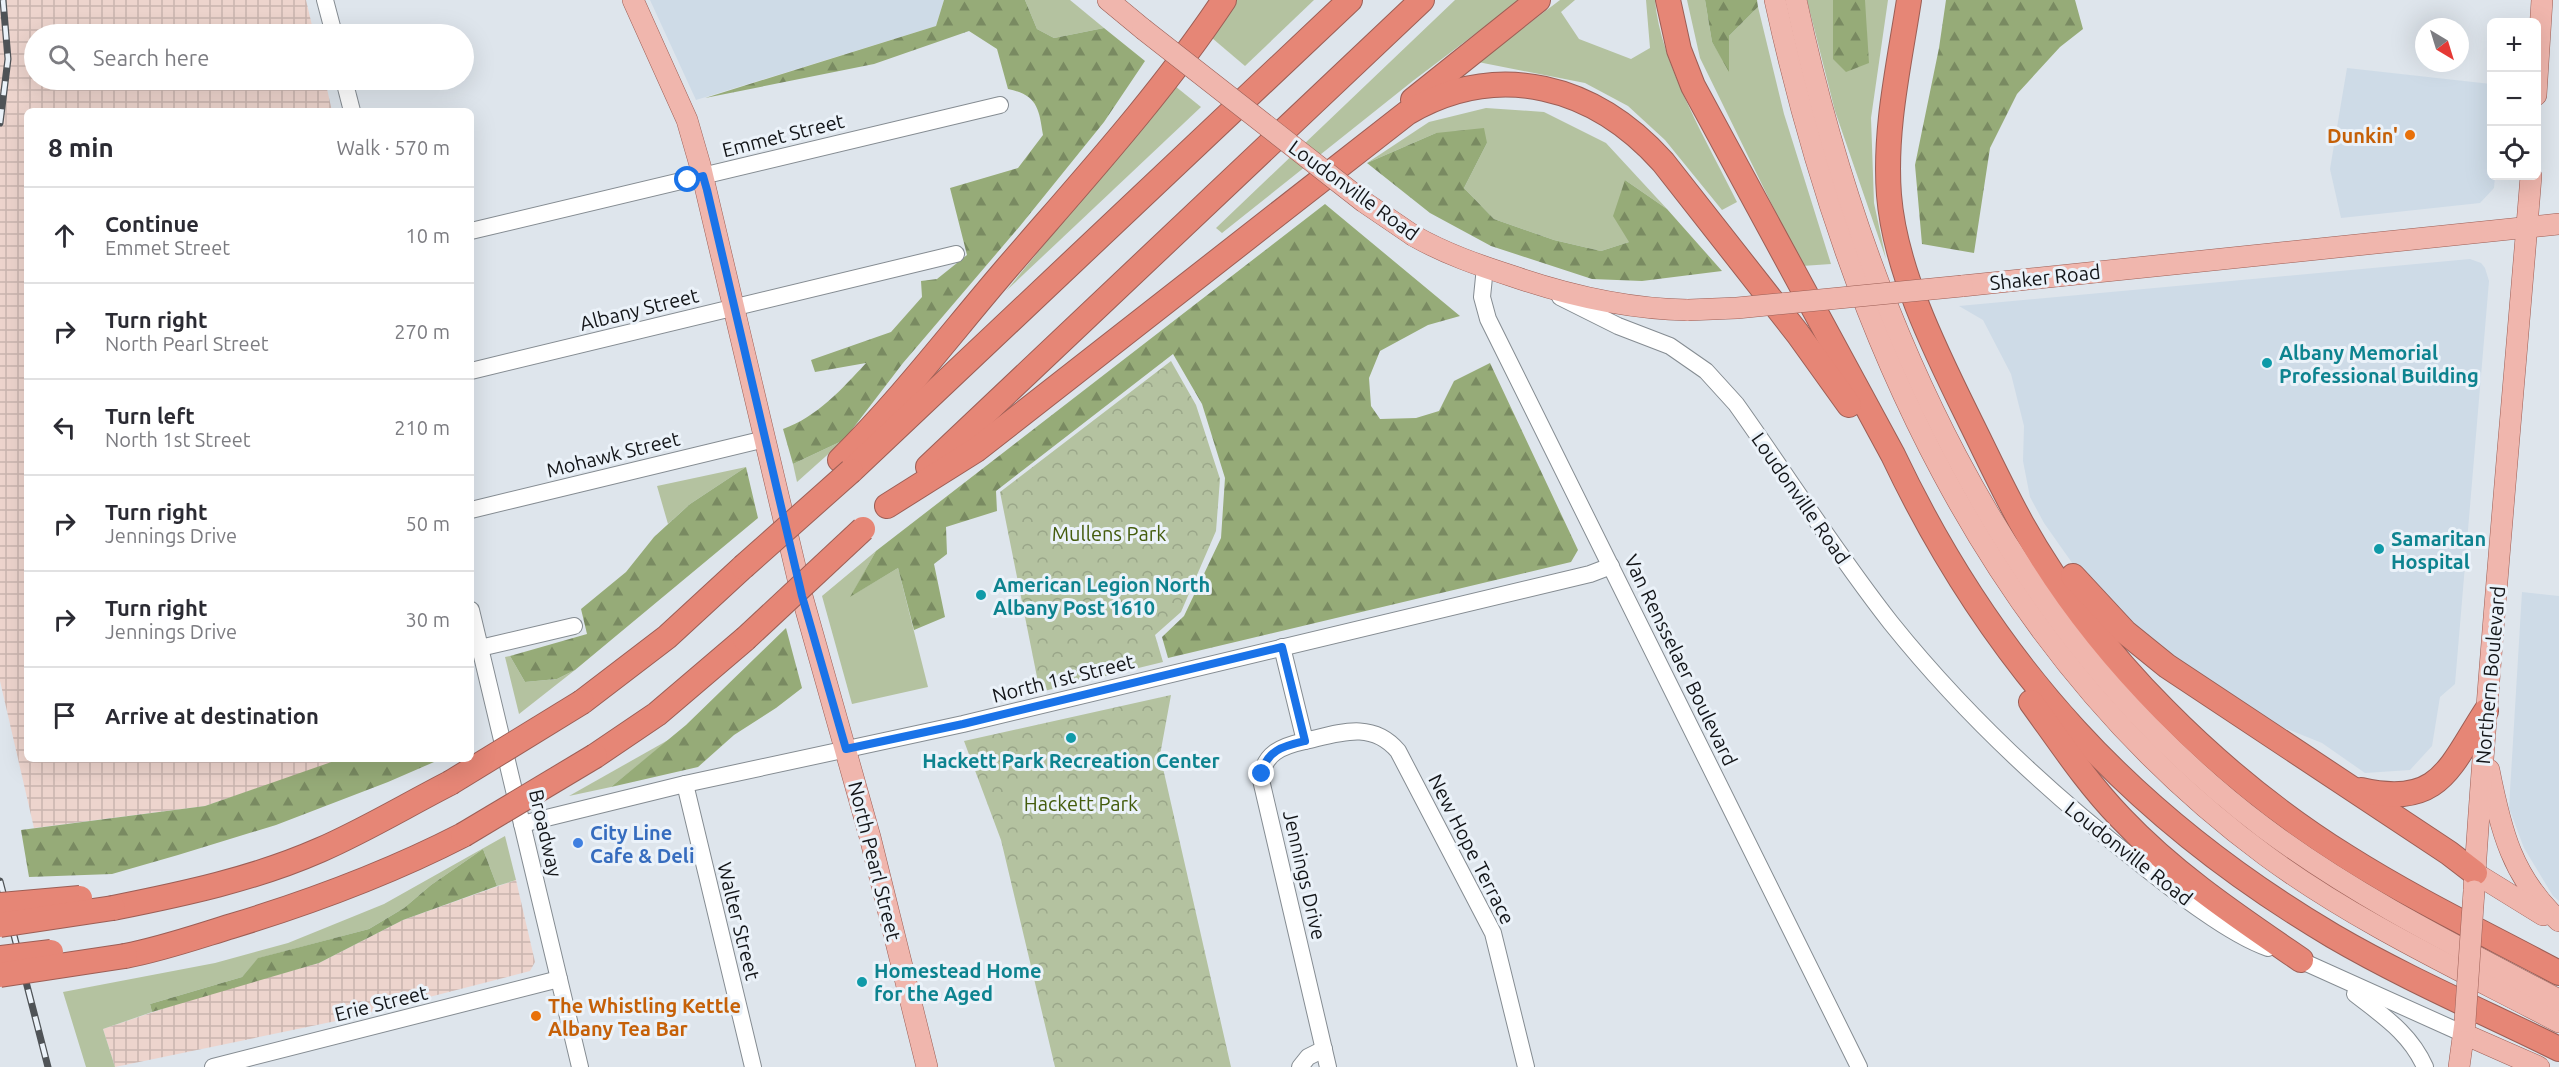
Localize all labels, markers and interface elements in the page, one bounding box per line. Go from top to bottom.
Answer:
north arrow [2415,18,2469,72]
map controls [2487,18,2541,180]
button: + [2487,18,2541,72]
search box [24,24,474,90]
icon: search [45,41,78,74]
text: Search here [93,45,209,70]
button: − [2487,72,2541,126]
street label: Emmet Street [720,109,847,161]
place label: Dunkin' [2327,124,2398,147]
button: locate [2487,126,2541,180]
marker: Dunkin' [2403,128,2417,142]
text: 8 min [48,133,114,162]
street label: Loudonville Road [1285,135,1423,245]
text: Walk · 570 m [337,136,450,159]
route start [674,166,700,192]
text: Continue [105,211,199,236]
icon: ahead [48,219,81,252]
text: 10 m [406,224,450,247]
text: Emmet Street [105,236,230,259]
street label: Shaker Road [1988,260,2102,294]
street label: Albany Street [577,283,701,335]
text: Turn right [105,307,207,332]
icon: right [48,315,81,348]
text: 270 m [394,320,450,343]
text: North Pearl Street [105,332,269,355]
place label: Albany Memorial Professional Building [2279,341,2479,387]
marker: Albany Memorial Professional Building [2260,356,2274,370]
text: Turn left [105,403,195,428]
icon: left [48,411,81,444]
text: 210 m [394,416,450,439]
street label: Mohawk Street [544,426,682,482]
text: North 1st Street [105,428,251,451]
street label: Loudonville Road [1747,428,1855,568]
text: Turn right [105,499,207,524]
icon: right [48,507,81,540]
text: 50 m [406,512,450,535]
park label: Mullens Park [1052,522,1166,545]
text: Jennings Drive [105,524,237,547]
place label: Samaritan Hospital [2391,527,2486,573]
marker: Samaritan Hospital [2372,542,2386,556]
street label: Van Rensselaer Boulevard [1620,551,1742,769]
place label: American Legion North Albany Post 1610 [993,573,1210,619]
street label: Northern Boulevard [2471,585,2509,765]
marker: American Legion North Albany Post 1610 [974,588,988,602]
text: Turn right [105,595,207,620]
icon: right [48,603,81,636]
text: 30 m [406,608,450,631]
text: Jennings Drive [105,620,237,643]
street label: North 1st Street [990,649,1137,707]
icon: arrive [48,699,81,732]
text: Arrive at destination [105,703,319,728]
marker: Hackett Park Recreation Center [1064,731,1078,745]
place label: Hackett Park Recreation Center [922,749,1221,772]
route end [1248,760,1274,786]
street label: New Hope Terrace [1424,770,1520,928]
street label: North Pearl Street [844,779,906,943]
street label: Broadway [525,787,567,879]
park label: Hackett Park [1024,792,1138,815]
street label: Loudonville Road [2061,796,2197,910]
street label: Jennings Drive [1279,808,1331,942]
place label: City Line Cafe & Deli [590,821,694,867]
marker: City Line Cafe & Deli [571,836,585,850]
street label: Walter Street [713,860,765,982]
place label: Homestead Home for the Aged [874,959,1041,1005]
marker: Homestead Home for the Aged [855,975,869,989]
street label: Erie Street [332,980,430,1026]
place label: The Whistling Kettle Albany Tea Bar [548,994,741,1040]
marker: The Whistling Kettle Albany Tea Bar [529,1009,543,1023]

